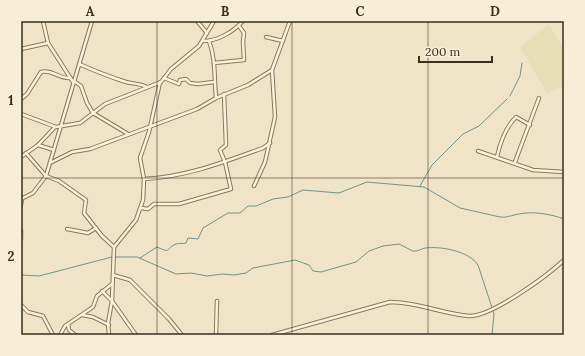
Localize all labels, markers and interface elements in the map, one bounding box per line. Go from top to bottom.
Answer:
text: A [86,3,95,20]
text: B [221,3,230,20]
text: C [356,3,365,20]
text: D [490,3,500,20]
scale bar [419,38,492,64]
text: 200 m [425,44,461,59]
text: 1 [8,92,14,109]
text: 2 [8,248,15,265]

